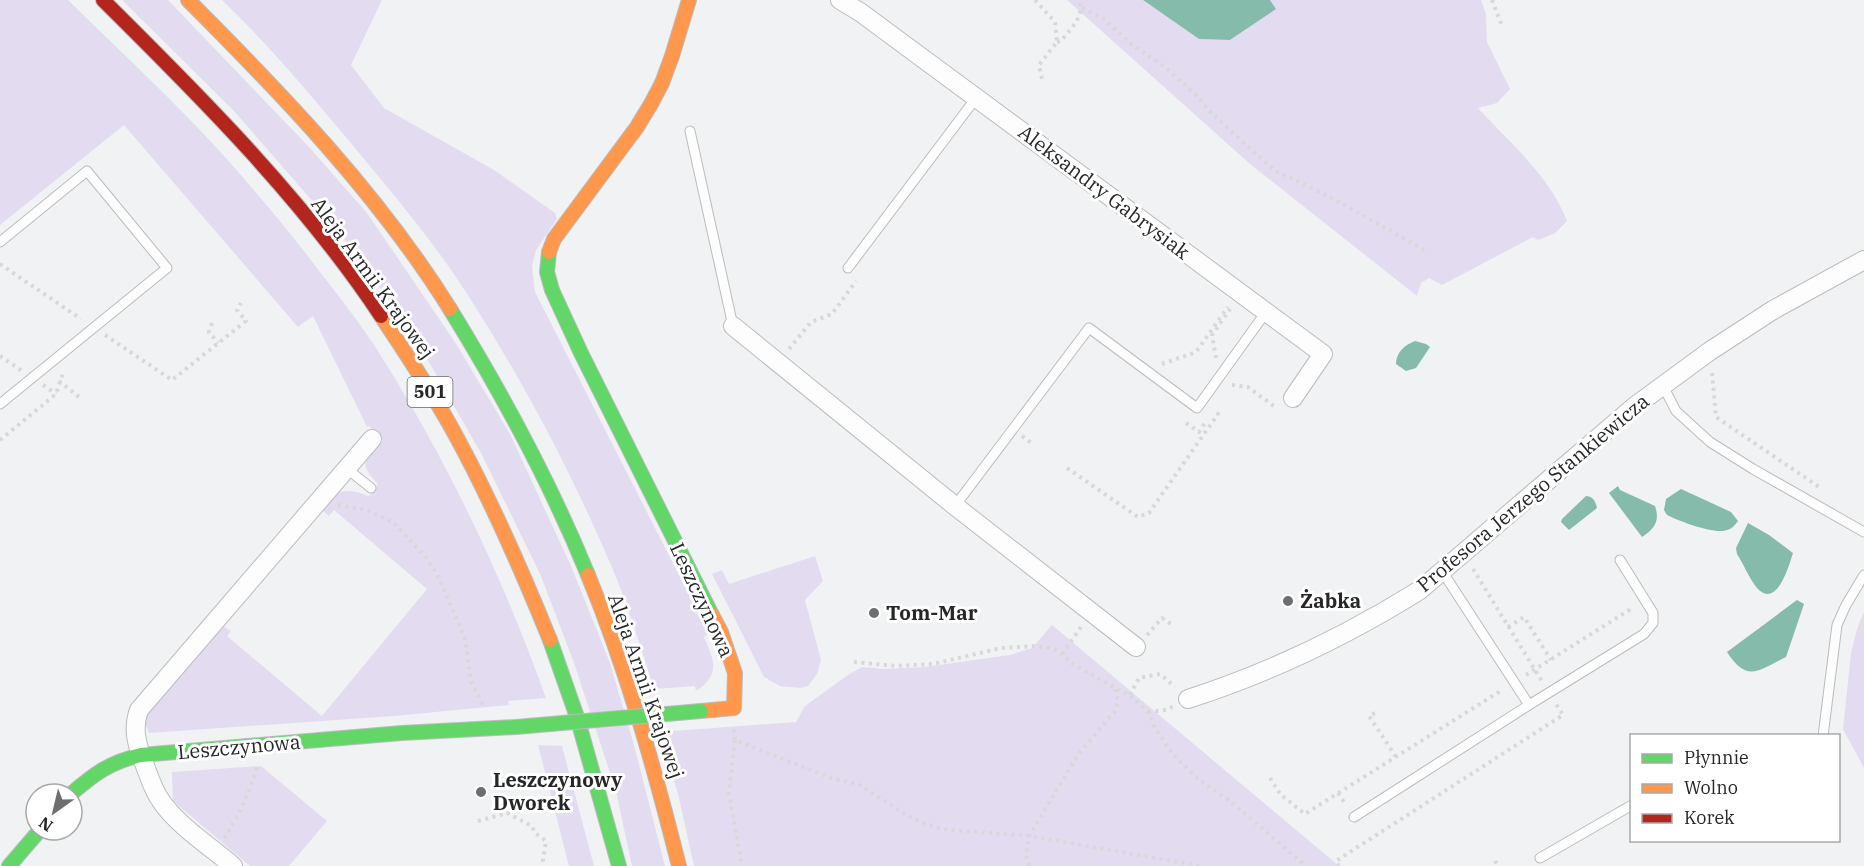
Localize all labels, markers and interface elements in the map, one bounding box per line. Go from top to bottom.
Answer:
street label: Aleksandry Gabrysiak [1013,118,1196,265]
street label: Aleja Armii Krajowej [306,191,441,364]
road number: 501 [408,377,452,407]
street label: Profesora Jerzego Stankiewicza [1411,387,1655,598]
street label: Leszczynowa [664,538,741,661]
place label: Żabka [1300,587,1361,614]
street label: Aleja Armii Krajowej [602,590,691,782]
marker: Żabka [1281,594,1295,608]
place label: Tom-Mar [886,599,978,626]
marker: Tom-Mar [867,606,881,620]
street label: Leszczynowa [176,728,302,765]
legend [1630,734,1840,842]
text: Płynnie [1684,746,1749,769]
place label: Leszczynowy Dworek [493,766,623,816]
text: Wolno [1684,776,1738,799]
north arrow [24,782,84,842]
marker: Leszczynowy Dworek [474,785,488,799]
text: Korek [1684,806,1735,829]
text: N [35,813,56,836]

